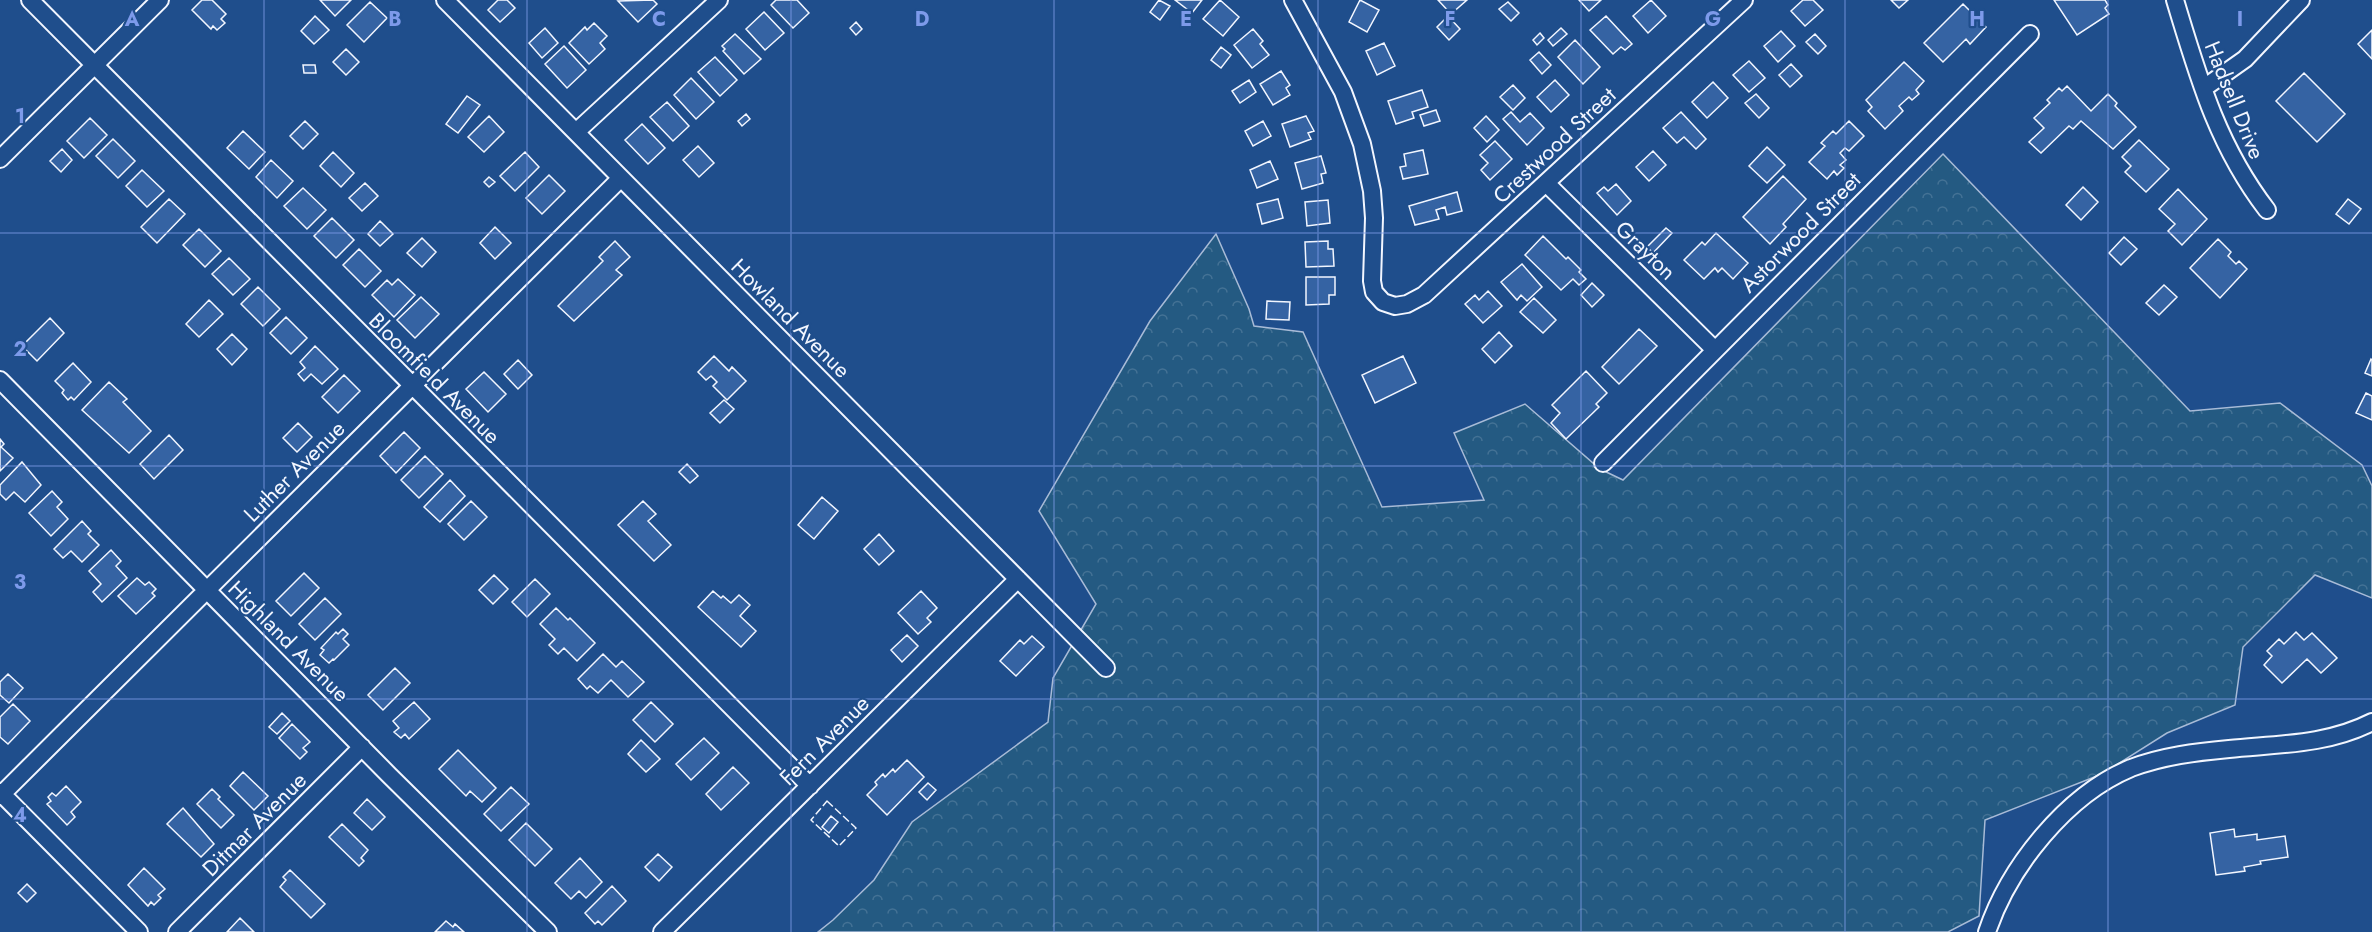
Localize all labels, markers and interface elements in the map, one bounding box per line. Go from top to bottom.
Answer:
text: A [124,5,140,34]
text: B [388,5,402,34]
text: C [652,5,666,34]
text: D [915,5,929,34]
text: E [1180,5,1192,34]
text: F [1444,5,1456,34]
text: G [1705,5,1721,34]
text: H [1969,5,1985,34]
text: I [2237,5,2243,34]
street label: Hadsell Drive [2197,36,2273,164]
street label: Crestwood Street [1485,79,1623,211]
text: 1 [15,102,25,131]
street label: Astorwood Street [1732,164,1868,300]
street label: Grayton [1608,213,1684,287]
street label: Howland Avenue [724,251,858,385]
street label: Bloomfield Avenue [362,305,508,451]
text: 2 [13,335,27,364]
street label: Luther Avenue [236,413,352,529]
text: 3 [14,568,26,597]
street label: Highland Avenue [221,573,357,709]
street label: Fern Avenue [772,688,876,792]
street label: Ditmar Avenue [194,764,314,884]
text: 4 [13,801,27,830]

